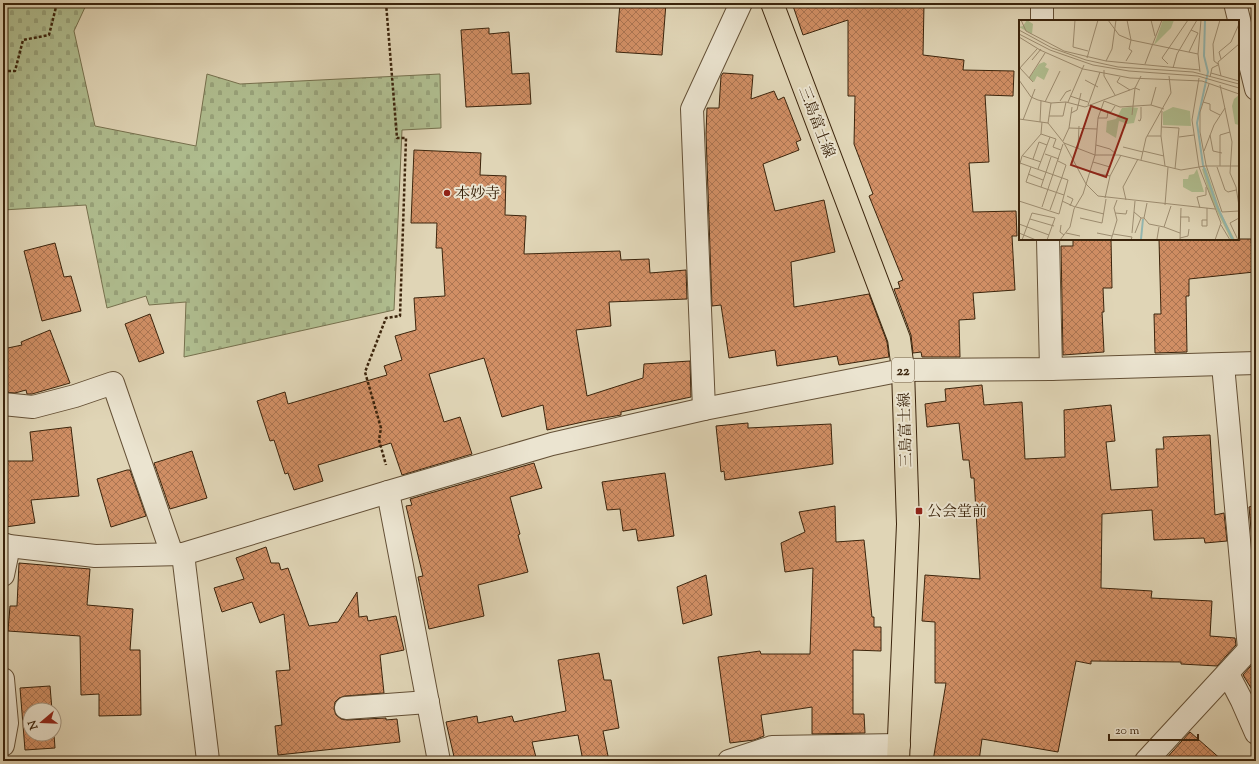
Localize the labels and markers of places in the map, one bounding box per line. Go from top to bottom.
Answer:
place label: 本妙寺 [455,184,500,205]
marker: 本妙寺 [442,188,452,198]
place label: 公会堂前 [927,502,987,523]
marker: 公会堂前 [914,506,924,516]

